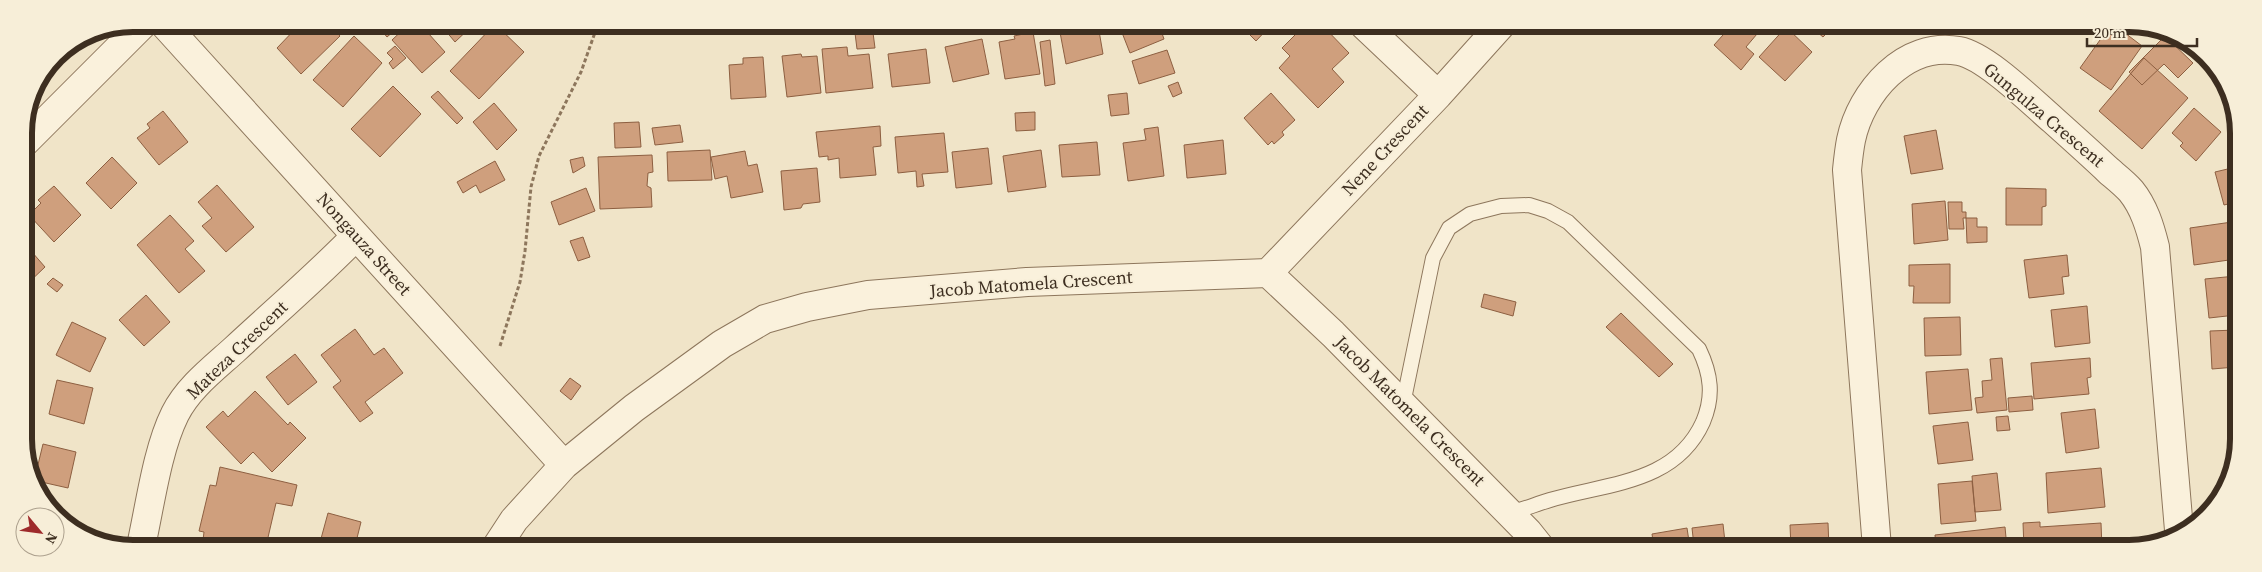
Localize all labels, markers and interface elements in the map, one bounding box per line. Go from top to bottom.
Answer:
scale bar [2087,15,2197,47]
text: 20 m [2094,22,2126,43]
street label: Gungulza Crescent [1979,57,2110,173]
street label: Nene Crescent [1336,98,1434,201]
street label: Nongauza Street [311,187,417,301]
street label: Jacob Matomela Crescent [928,264,1133,303]
street label: Mateza Crescent [180,295,293,405]
street label: Jacob Matomela Crescent [1329,329,1491,492]
north arrow [15,507,65,557]
text: N [40,529,63,548]

